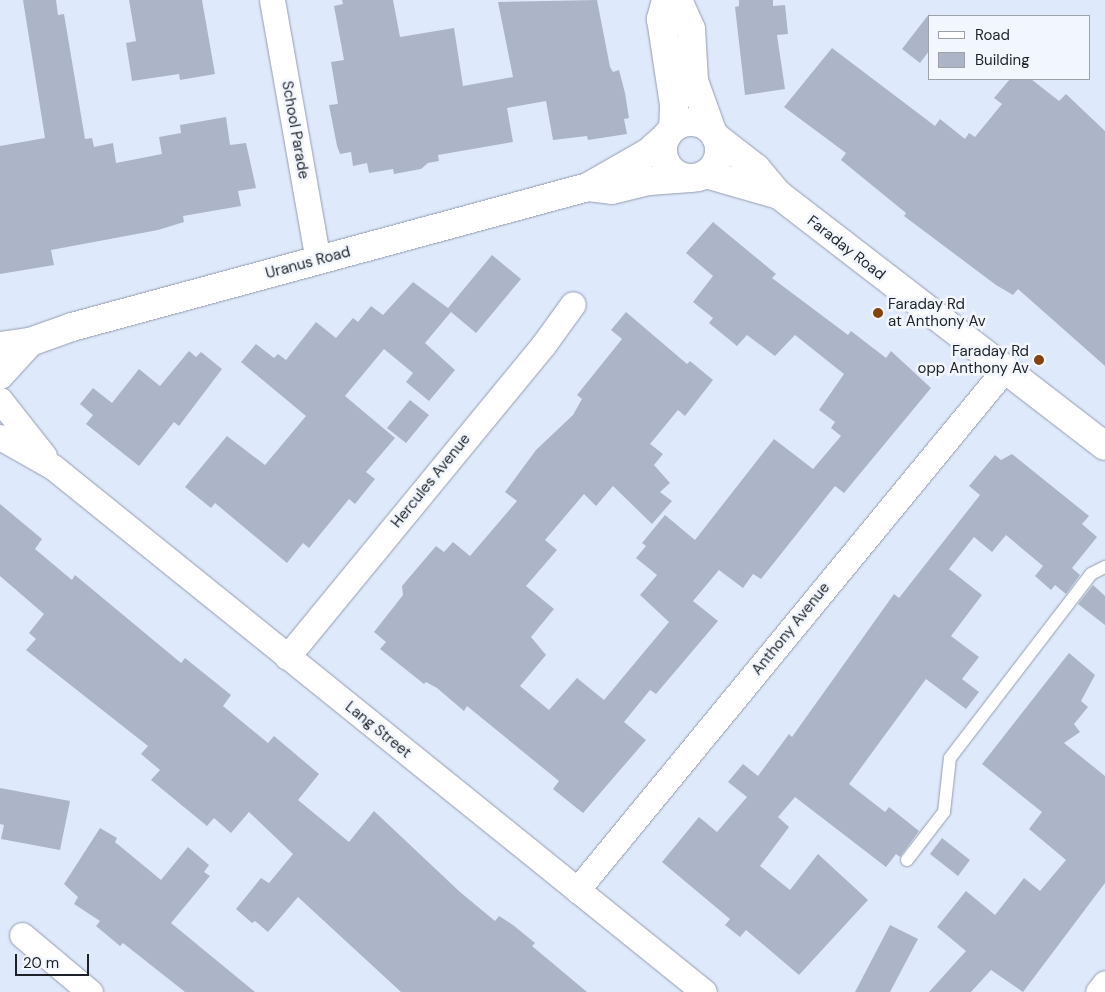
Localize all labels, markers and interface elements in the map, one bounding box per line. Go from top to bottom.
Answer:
legend [928,15,1090,80]
text: Road [975,25,1010,45]
text: Building [975,50,1030,70]
street label: School Parade [278,80,312,180]
street label: Faraday Road [803,212,889,284]
street label: Uranus Road [264,243,352,283]
place label: Faraday Rd at Anthony Av [888,295,986,330]
marker: Faraday Rd at Anthony Av [872,307,884,319]
place label: Faraday Rd opp Anthony Av [918,342,1029,377]
marker: Faraday Rd opp Anthony Av [1033,354,1045,366]
street label: Hercules Avenue [388,430,474,532]
street label: Anthony Avenue [748,579,834,679]
street label: Lang Street [341,698,415,762]
scale bar [18,944,91,976]
text: 20 m [23,953,59,973]

